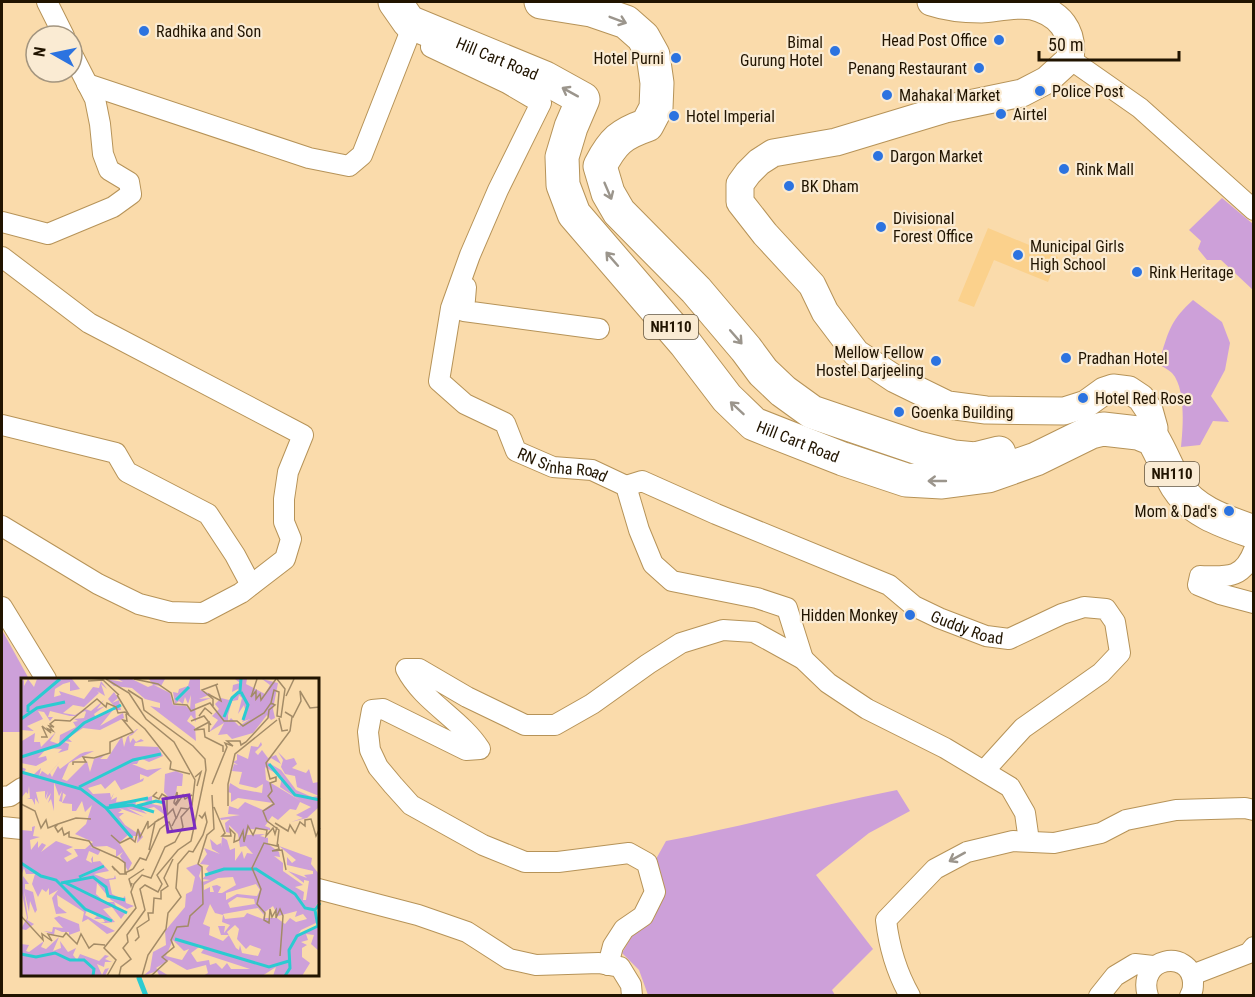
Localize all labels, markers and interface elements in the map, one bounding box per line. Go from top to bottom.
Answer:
one-way arrow [608,15,627,26]
place label: Radhika and Son [156,22,261,41]
north arrow [24,24,84,84]
marker: Radhika and Son [137,24,151,38]
scale bar [1039,24,1178,62]
place label: Head Post Office [881,31,987,50]
street label: Hill Cart Road [453,33,541,84]
place label: Bimal Gurung Hotel [740,33,823,70]
marker: Head Post Office [992,33,1006,47]
text: 50 m [1048,34,1083,55]
marker: Bimal Gurung Hotel [828,44,842,58]
text: N [30,45,50,58]
place label: Hotel Purni [594,49,664,68]
marker: Hotel Purni [669,51,683,65]
place label: Penang Restaurant [848,59,967,78]
marker: Penang Restaurant [972,61,986,75]
place label: Police Post [1052,82,1124,101]
marker: Police Post [1033,84,1047,98]
one-way arrow [562,86,579,98]
place label: Mahakal Market [899,86,1001,105]
marker: Mahakal Market [880,88,894,102]
place label: Airtel [1013,105,1047,124]
place label: Hotel Imperial [686,107,775,126]
marker: Airtel [994,107,1008,121]
marker: Hotel Imperial [667,109,681,123]
place label: Dargon Market [890,147,983,166]
marker: Dargon Market [871,149,885,163]
place label: Rink Mall [1076,160,1134,179]
marker: Rink Mall [1057,162,1071,176]
place label: BK Dham [801,177,859,196]
marker: BK Dham [782,179,796,193]
one-way arrow [603,181,614,200]
place label: Divisional Forest Office [893,209,973,246]
marker: Divisional Forest Office [874,220,888,234]
place label: Municipal Girls High School [1030,237,1124,274]
marker: Municipal Girls High School [1011,248,1025,262]
one-way arrow [606,251,619,267]
place label: Rink Heritage [1149,263,1234,282]
marker: Rink Heritage [1130,265,1144,279]
road number: NH110 [644,315,698,339]
one-way arrow [729,329,743,344]
place label: Mellow Fellow Hostel Darjeeling [816,343,924,380]
place label: Pradhan Hotel [1078,349,1168,368]
marker: Pradhan Hotel [1059,351,1073,365]
marker: Mellow Fellow Hostel Darjeeling [929,354,943,368]
place label: Hotel Red Rose [1095,389,1191,408]
marker: Hotel Red Rose [1076,391,1090,405]
one-way arrow [730,401,745,415]
place label: Goenka Building [911,403,1013,422]
marker: Goenka Building [892,405,906,419]
street label: Hill Cart Road [754,417,842,466]
street label: RN Sinha Road [515,443,611,486]
road number: NH110 [1145,462,1199,486]
one-way arrow [928,475,948,487]
place label: Mom & Dad's [1135,502,1217,521]
marker: Mom & Dad's [1222,504,1236,518]
place label: Hidden Monkey [801,606,898,625]
street label: Guddy Road [928,606,1004,648]
marker: Hidden Monkey [903,608,917,622]
inset map [21,678,320,976]
one-way arrow [949,851,966,863]

